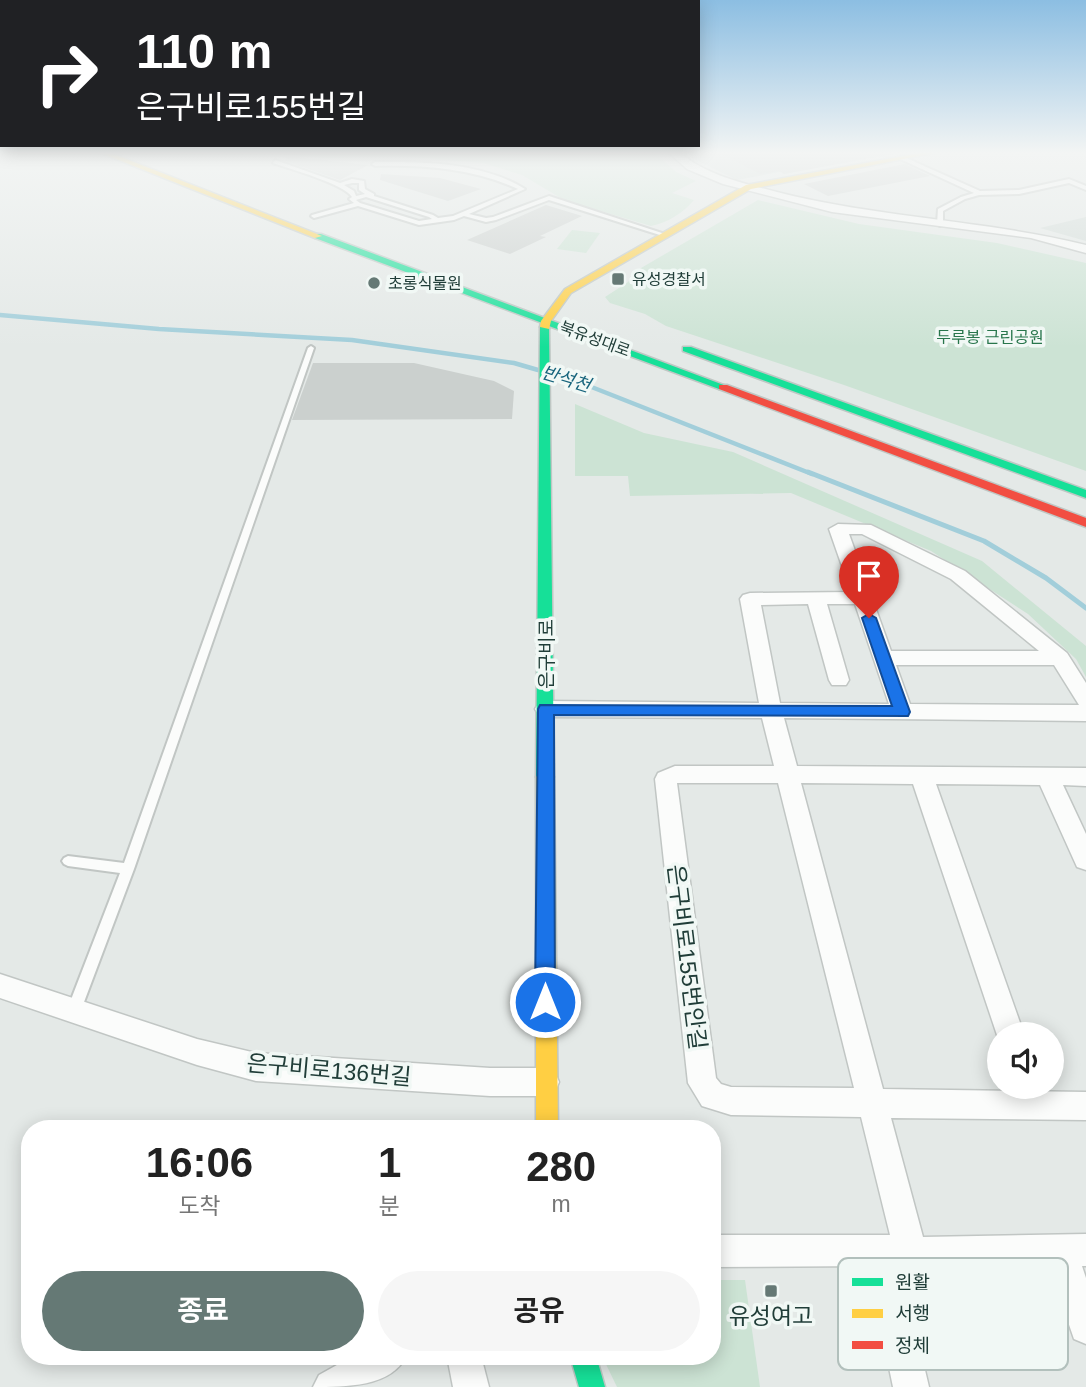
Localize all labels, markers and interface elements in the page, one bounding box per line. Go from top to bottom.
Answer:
text: 110 m [136,24,272,78]
icon: right [21,28,112,119]
text: 은구비로155번길 [136,89,366,125]
marker: 유성경찰서 [610,271,626,287]
place label: 유성경찰서 [632,271,706,288]
marker: 초롱식물원 [366,275,382,291]
place label: 초롱식물원 [388,275,462,292]
street label: 북유성대로 [558,318,633,360]
park label: 두루봉 근린공원 [936,329,1044,346]
water label: 반석천 [539,362,595,397]
pin [839,546,899,618]
icon: arrive [850,557,888,595]
street label: 은구비로 [536,619,557,689]
street label: 은구비로155번안길 [663,863,711,1051]
position arrow [508,965,582,1039]
map controls [987,1022,1064,1099]
button: sound [987,1022,1064,1099]
street label: 은구비로136번길 [246,1050,412,1090]
text: 16:06 [146,1139,253,1186]
text: 1 [378,1139,401,1186]
text: 280 [526,1143,596,1190]
text: m [552,1191,571,1217]
text: 도착 [178,1193,221,1219]
text: 분 [379,1193,400,1219]
legend [838,1258,1068,1370]
button: 종료 [42,1271,364,1351]
button: 공유 [378,1271,700,1351]
text: 원활 [895,1272,930,1293]
marker: 유성여고 [763,1283,779,1299]
place label: 유성여고 [729,1303,813,1329]
text: 서행 [895,1303,930,1324]
text: 정체 [895,1335,930,1356]

